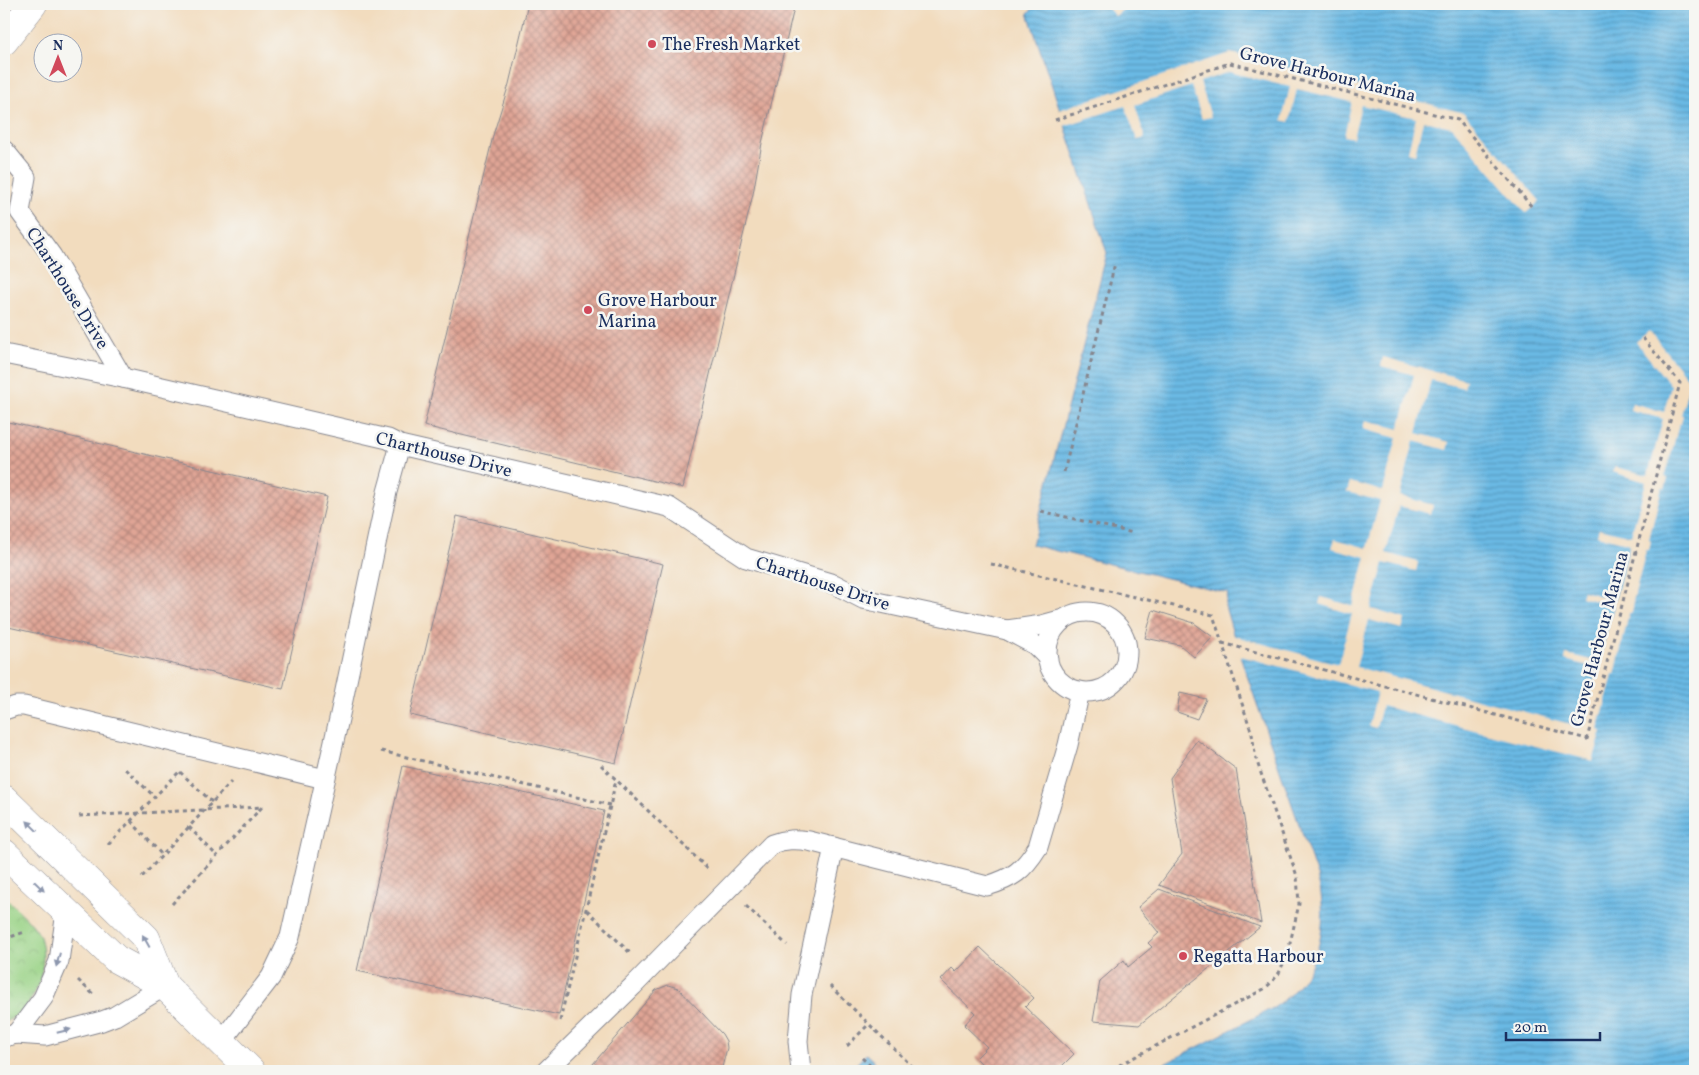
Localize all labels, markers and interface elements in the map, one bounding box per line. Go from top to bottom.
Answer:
north arrow [32,32,82,82]
place label: The Fresh Market [662,33,800,58]
text: N [53,37,63,56]
marker: The Fresh Market [646,38,658,50]
street label: Grove Harbour Marina [1237,41,1418,109]
street label: Charthouse Drive [19,223,114,355]
place label: Grove Harbour Marina [598,289,717,335]
marker: Grove Harbour Marina [582,304,594,316]
street label: Charthouse Drive [373,426,514,484]
street label: Grove Harbour Marina [1565,549,1636,730]
street label: Charthouse Drive [752,551,893,618]
one-way arrow [26,820,38,832]
one-way arrow [33,880,45,892]
one-way arrow [142,934,150,949]
place label: Regatta Harbour [1193,945,1324,970]
marker: Regatta Harbour [1177,950,1189,962]
one-way arrow [53,953,61,968]
scale bar [1506,1010,1600,1042]
text: 20 m [1514,1018,1547,1039]
one-way arrow [57,1027,72,1035]

